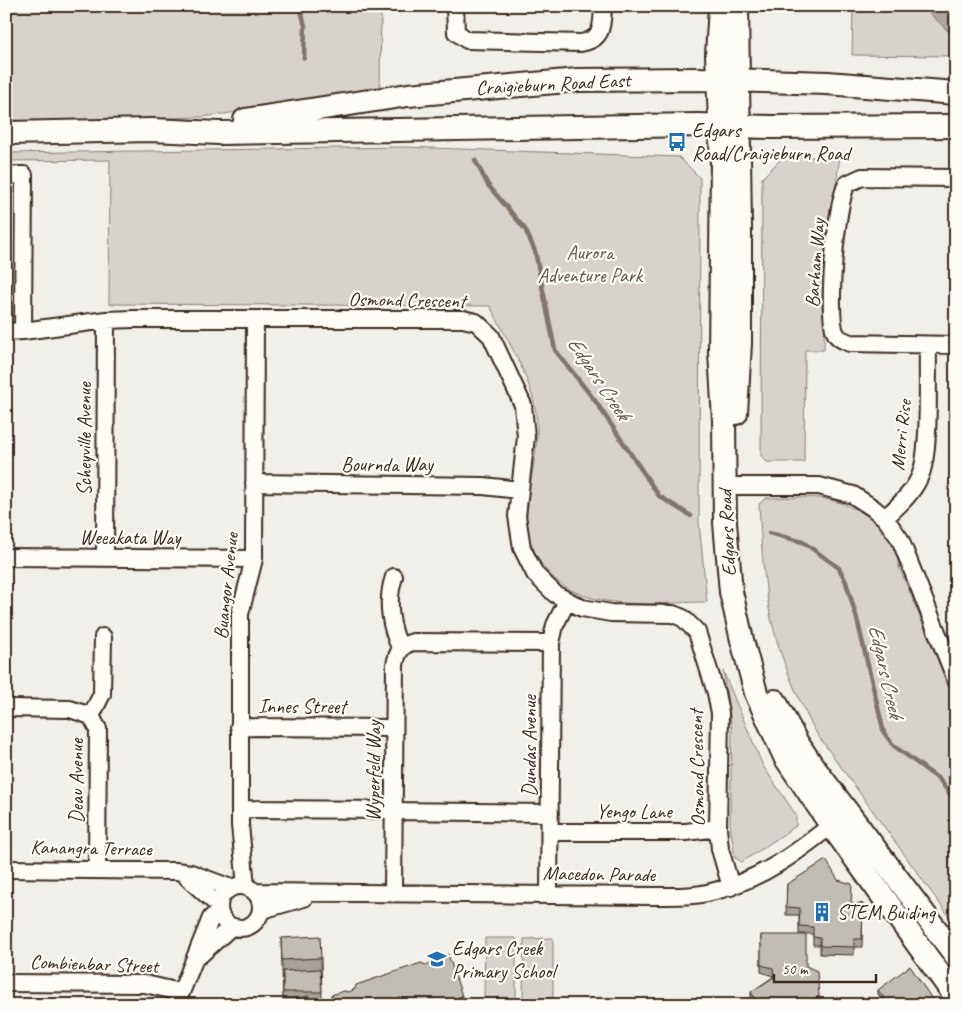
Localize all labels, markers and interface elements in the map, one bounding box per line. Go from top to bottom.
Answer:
street label: Craigieburn Road East [475,67,633,101]
place label: Edgars Road/Craigieburn Road [692,118,853,166]
bus stop icon: Edgars Road/Craigieburn Road [666,131,688,153]
street label: Barham Way [799,216,831,308]
park label: Aurora Adventure Park [538,240,644,288]
street label: Osmond Crescent [348,286,469,314]
water label: Edgars Creek [562,332,639,428]
street label: Scheyville Avenue [72,381,97,496]
street label: Merri Rise [885,397,917,472]
street label: Bournda Way [341,452,435,477]
street label: Edgars Road [712,486,742,577]
street label: Weeakata Way [80,525,183,550]
street label: Buangor Avenue [208,530,244,641]
water label: Edgars Creek [863,622,910,724]
street label: Innes Street [258,694,349,719]
street label: Dundas Avenue [517,694,542,797]
street label: Osmond Crescent [683,706,711,827]
street label: Wyperfeld Way [361,718,386,821]
street label: Deau Avenue [64,737,89,823]
street label: Yengo Lane [596,799,673,824]
street label: Kanangra Terrace [30,834,153,862]
street label: Macedon Parade [543,861,657,888]
place label: STEM Buiding [837,900,937,925]
building icon: STEM Buiding [811,901,833,923]
place label: Edgars Creek Primary School [452,936,558,984]
school or university icon: Edgars Creek Primary School [426,948,448,970]
street label: Combienbar Street [30,949,161,979]
scale bar [774,951,877,983]
text: 50 m [782,960,809,979]

